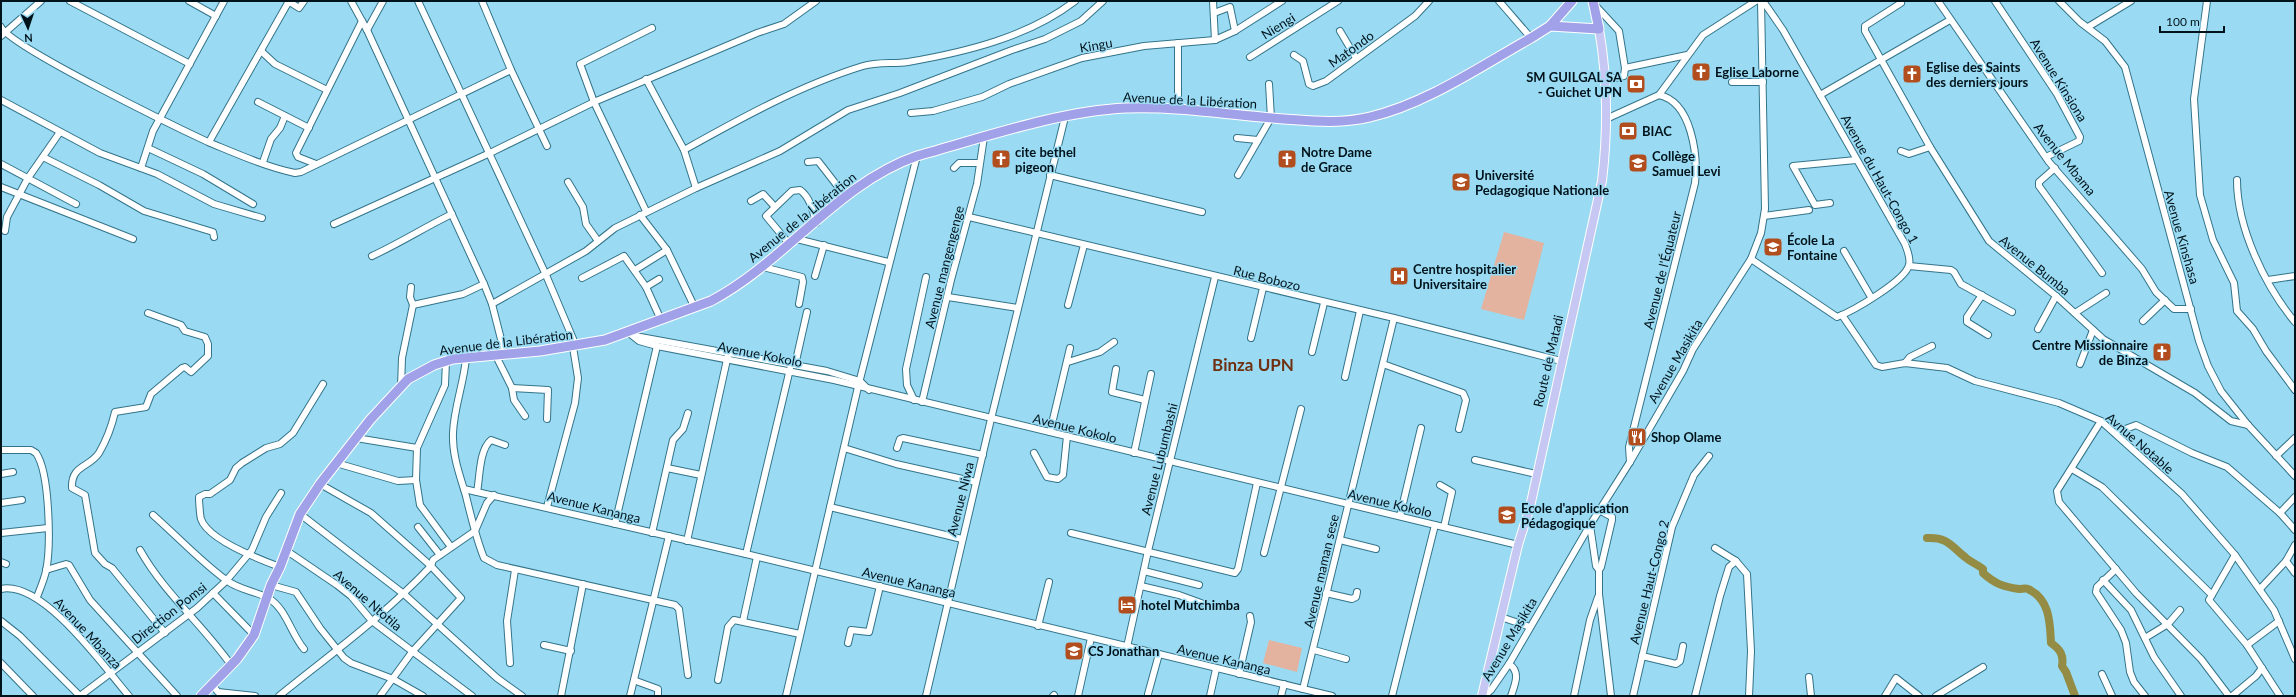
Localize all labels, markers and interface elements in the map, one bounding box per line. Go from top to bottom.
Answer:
north arrow [8,8,48,48]
scale bar [2160,8,2224,34]
street label: Niengi [1258,9,1298,43]
text: 100 m [2166,14,2200,29]
street label: Matondo [1325,27,1377,71]
text: N [24,32,33,45]
street label: Kingu [1078,34,1114,56]
street label: Avenue Kinsiona [2027,35,2091,125]
place label: Eglise des Saints des derniers jours [1926,59,2029,90]
church icon: Eglise Laborne [1690,61,1712,83]
church icon: Eglise des Saints des derniers jours [1901,63,1923,85]
place label: Eglise Laborne [1715,64,1799,80]
place label: SM GUILGAL SA - Guichet UPN [1526,69,1623,100]
bank icon: SM GUILGAL SA - Guichet UPN [1625,73,1647,95]
street label: Avenue de la Libération [1123,88,1257,112]
street label: Avenue du Haut-Congo 1 [1838,112,1922,246]
street label: Avenue Mbama [2031,119,2099,199]
bank icon: BIAC [1617,120,1639,142]
place label: BIAC [1642,123,1672,139]
place label: cite bethel pigeon [1015,144,1076,175]
place label: Notre Dame de Grace [1301,144,1372,175]
church icon: cite bethel pigeon [990,148,1012,170]
church icon: Notre Dame de Grace [1276,148,1298,170]
place label: Collège Samuel Levi [1652,148,1721,179]
school or university icon: Collège Samuel Levi [1627,152,1649,174]
place label: Université Pedagogique Nationale [1475,167,1609,198]
street label: Avenue de la Libération [745,169,859,265]
school or university icon: Université Pedagogique Nationale [1450,171,1472,193]
street label: Avenue Kinshasa [2161,188,2203,286]
street label: Avenue mangengenge [921,204,967,330]
street label: Avenue de l'Équateur [1640,209,1684,331]
place label: École La Fontaine [1787,232,1838,263]
street label: Avenue Bumba [1996,232,2074,298]
school or university icon: École La Fontaine [1762,236,1784,258]
place label: Centre hospitalier Universitaire [1413,261,1516,292]
street label: Rue Bobozo [1232,262,1302,294]
hospital icon: Centre hospitalier Universitaire [1388,265,1410,287]
street label: Route de Matadi [1530,313,1566,409]
street label: Avenue Masikita [1644,316,1706,406]
street label: Avenue de la Libération [438,326,574,358]
place label: Centre Missionnaire de Binza [2032,337,2148,368]
street label: Avenue Kokolo [716,338,804,370]
church icon: Centre Missionnaire de Binza [2151,341,2173,363]
district label: Binza UPN [1212,354,1294,375]
street label: Avenue Lubumbashi [1137,401,1181,517]
street label: Avnue Notable [2103,409,2177,477]
street label: Avenue Kokolo [1031,410,1119,446]
restaurant icon: Shop Olame [1626,426,1648,448]
place label: Shop Olame [1651,429,1721,445]
street label: Avenue Niwa [943,460,977,538]
street label: Avenue Kokolo [1346,486,1434,520]
street label: Avenue Kananga [546,488,642,526]
place label: Ecole d'application Pédagogique [1521,500,1629,531]
school or university icon: Ecole d'application Pédagogique [1496,504,1518,526]
street label: Avenue maman sese [1300,512,1342,629]
street label: Avenue Haut-Congo 2 [1626,518,1672,646]
street label: Avenue Kananga [861,563,957,601]
street label: Avenue Ntotila [330,566,406,634]
street label: Direction Pomsi [128,579,210,647]
street label: Avenue Mbanza [51,594,125,672]
hotel icon: hotel Mutchimba [1116,594,1138,616]
street label: Avenue Masikita [1478,594,1540,684]
place label: hotel Mutchimba [1141,597,1240,613]
school or university icon: CS Jonathan [1063,640,1085,662]
street label: Avenue Kananga [1176,640,1272,678]
place label: CS Jonathan [1088,643,1159,659]

